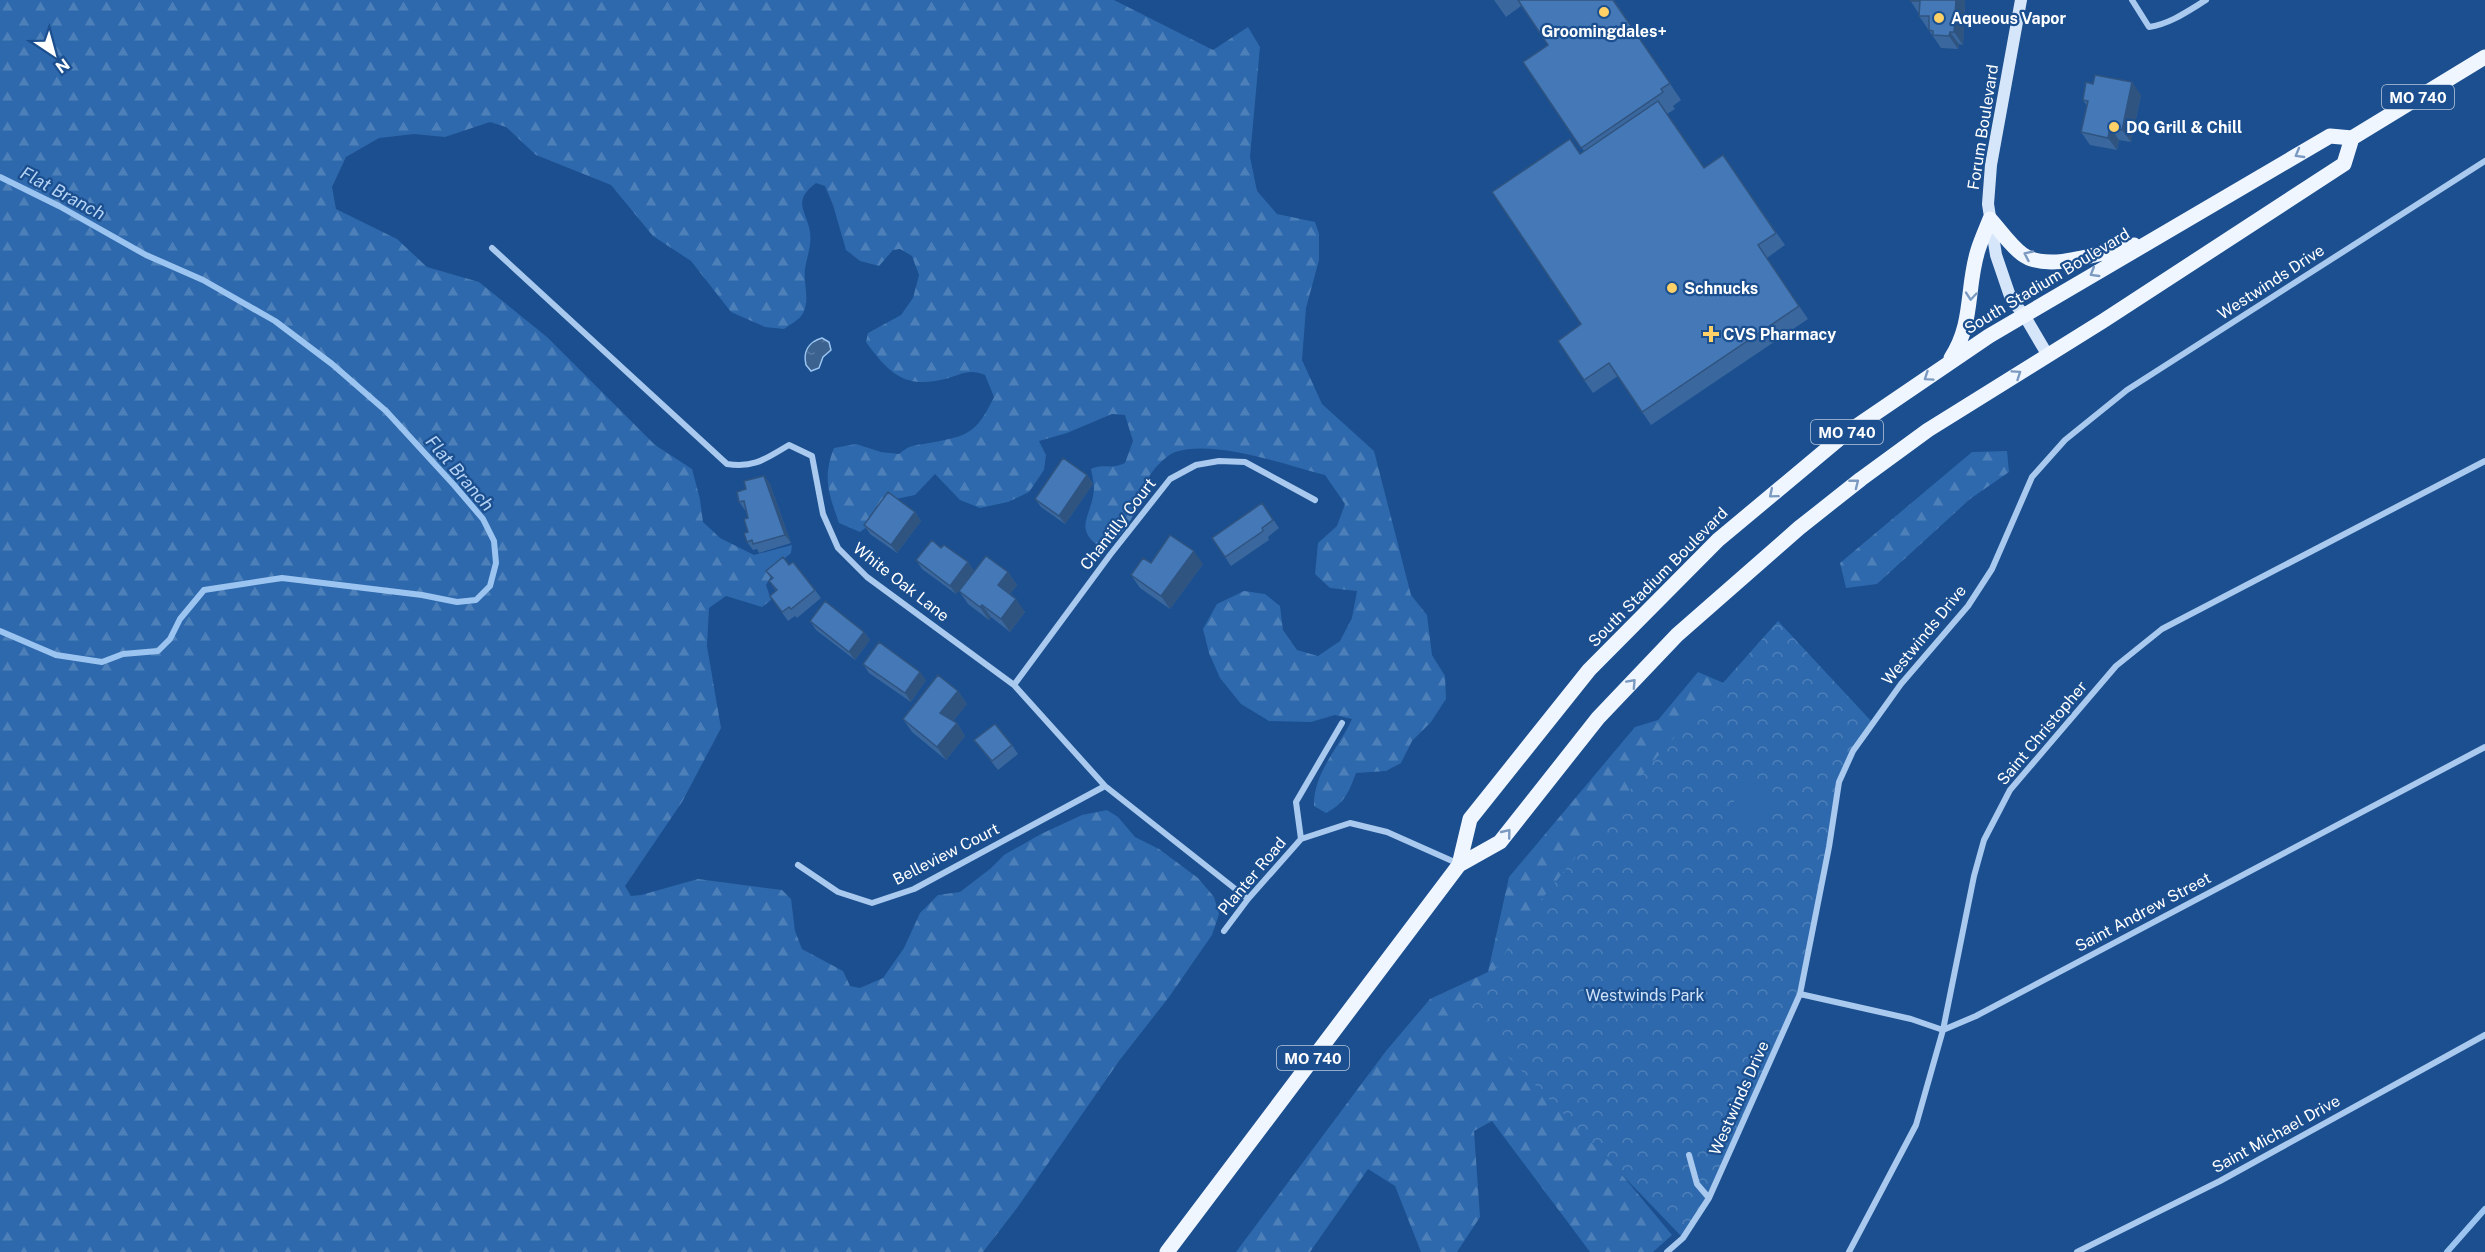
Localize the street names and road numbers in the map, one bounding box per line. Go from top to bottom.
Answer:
street label: Forum Boulevard [1964,63,2002,191]
road number: MO 740 [2382,85,2454,109]
street label: South Stadium Boulevard [1961,224,2133,338]
street label: Westwinds Drive [2214,240,2328,324]
road number: MO 740 [1811,420,1883,444]
street label: Chantilly Court [1076,474,1160,574]
street label: South Stadium Boulevard [1584,503,1732,651]
street label: White Oak Lane [849,539,953,625]
street label: Westwinds Drive [1878,581,1970,689]
street label: Saint Christopher [1993,677,2091,789]
street label: Belleview Court [890,819,1002,889]
street label: Planter Road [1214,833,1290,919]
street label: Saint Andrew Street [2072,868,2214,956]
street label: Westwinds Drive [1705,1038,1773,1158]
road number: MO 740 [1277,1046,1349,1070]
street label: Saint Michael Drive [2209,1091,2343,1177]

